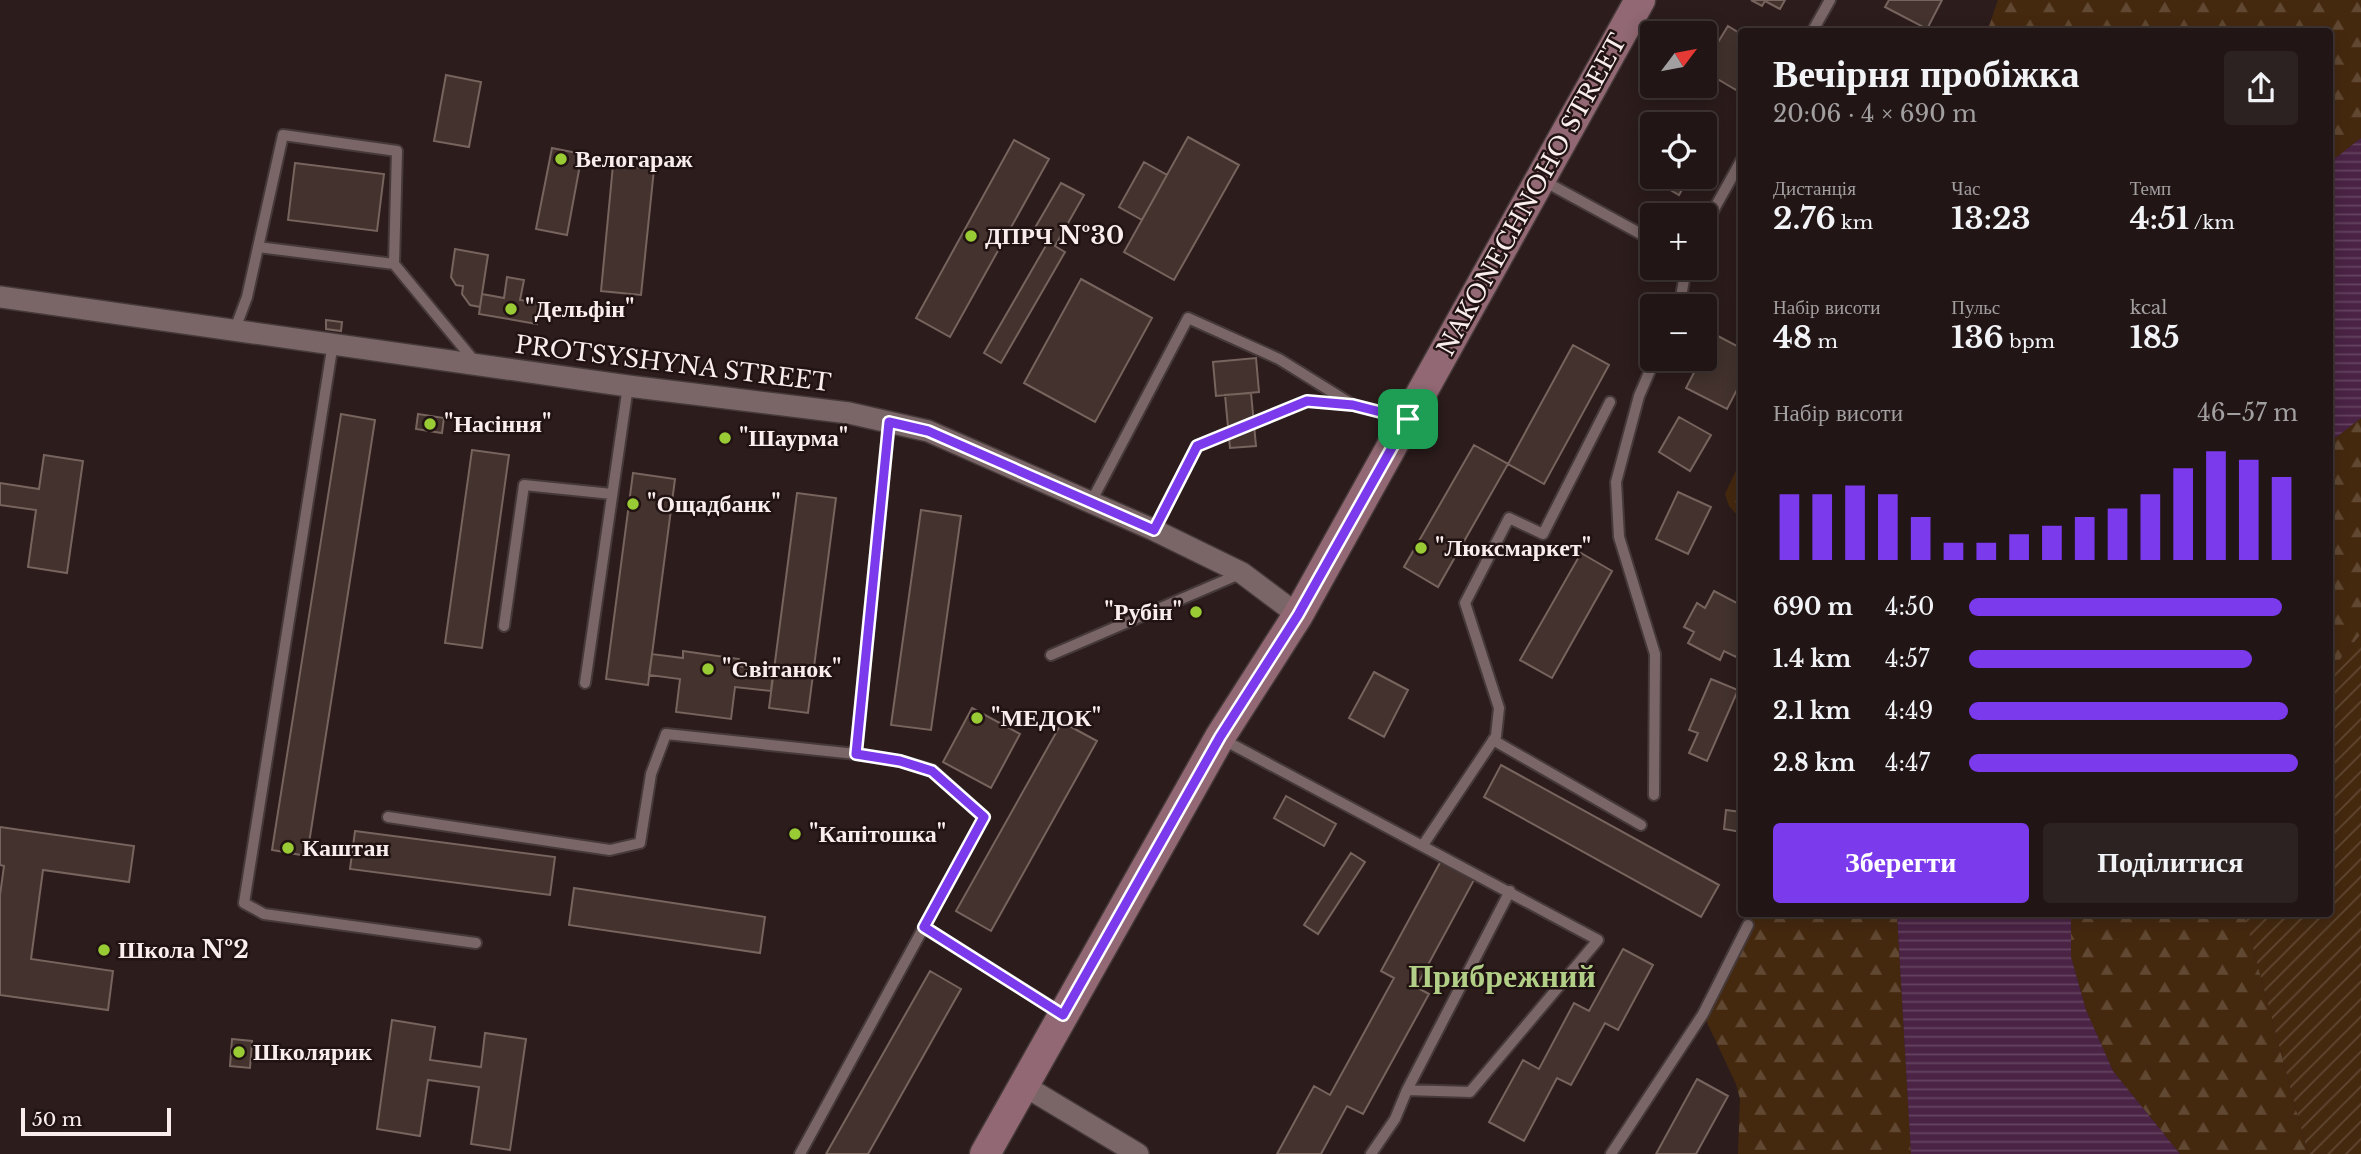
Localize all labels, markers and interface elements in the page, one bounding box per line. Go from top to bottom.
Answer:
north arrow [1640,21,1717,98]
map controls [1640,21,1717,371]
street label: NAKONECHNOHO STREET [1431,29,1632,361]
text: Вечірня пробіжка [1773,50,2079,97]
button: share [2224,51,2298,125]
text: 20:06 · 4 × 690 m [1773,100,1977,128]
button: locate [1640,112,1717,189]
place label: Велогараж [575,144,693,173]
marker: Велогараж [553,151,569,167]
text: Дистанція [1773,177,1856,200]
text: Час [1951,177,1981,200]
text: Темп [2130,177,2171,200]
text: 2.76 [1773,200,1836,237]
text: 13:23 [1951,200,2031,237]
text: 4:51 [2130,200,2189,237]
button: + [1640,203,1717,280]
text: km [1836,211,1873,234]
text: /km [2189,211,2235,234]
place label: ДПРЧ №30 [985,221,1124,250]
marker: ДПРЧ №30 [963,228,979,244]
place label: "Дельфін" [525,294,635,323]
button: − [1640,294,1717,371]
text: Набір висоти [1773,296,1880,319]
text: Пульс [1951,296,2000,319]
text: kcal [2130,296,2168,319]
marker: "Дельфін" [503,301,519,317]
text: 48 [1773,319,1812,356]
text: 136 [1951,319,2004,356]
text: 185 [2130,319,2180,356]
street label: PROTSYSHYNA STREET [513,330,833,397]
text: m [1812,330,1838,353]
text: bpm [2004,330,2055,353]
pin [1378,389,1438,449]
text: Набір висоти [1773,399,1903,427]
text: 46–57 m [2197,399,2298,427]
icon: arrive [1389,400,1427,438]
place label: "Насіння" [444,409,551,438]
marker: "Насіння" [422,416,438,432]
place label: "Шаурма" [739,423,848,452]
marker: "Шаурма" [717,430,733,446]
place label: "Ощадбанк" [647,489,781,518]
marker: "Ощадбанк" [625,496,641,512]
place label: "Люксмаркет" [1435,533,1591,562]
marker: "Люксмаркет" [1413,540,1429,556]
text: 690 m [1773,593,1853,621]
text: 4:50 [1885,593,1935,621]
place label: "Рубін" [1104,597,1182,626]
marker: "Рубін" [1188,604,1204,620]
text: 1.4 km [1773,645,1851,673]
text: 4:57 [1885,645,1930,673]
place label: "Світанок" [722,654,842,683]
marker: "Світанок" [700,661,716,677]
text: 2.1 km [1773,697,1851,725]
text: 4:49 [1885,697,1933,725]
place label: "МЕДОК" [991,703,1101,732]
marker: "МЕДОК" [969,710,985,726]
text: 2.8 km [1773,749,1855,777]
text: 4:47 [1885,749,1930,777]
place label: "Капітошка" [809,819,946,848]
button: Зберегти [1773,823,2029,903]
button: Поділитися [2043,823,2298,903]
marker: "Капітошка" [787,826,803,842]
place label: Каштан [302,833,389,862]
marker: Каштан [280,840,296,856]
place label: Школа №2 [118,935,249,964]
marker: Школа №2 [96,942,112,958]
district label: Прибрежний [1408,956,1596,996]
place label: Школярик [253,1037,372,1066]
marker: Школярик [231,1044,247,1060]
scale bar [21,1105,172,1137]
text: 50 m [32,1108,82,1131]

